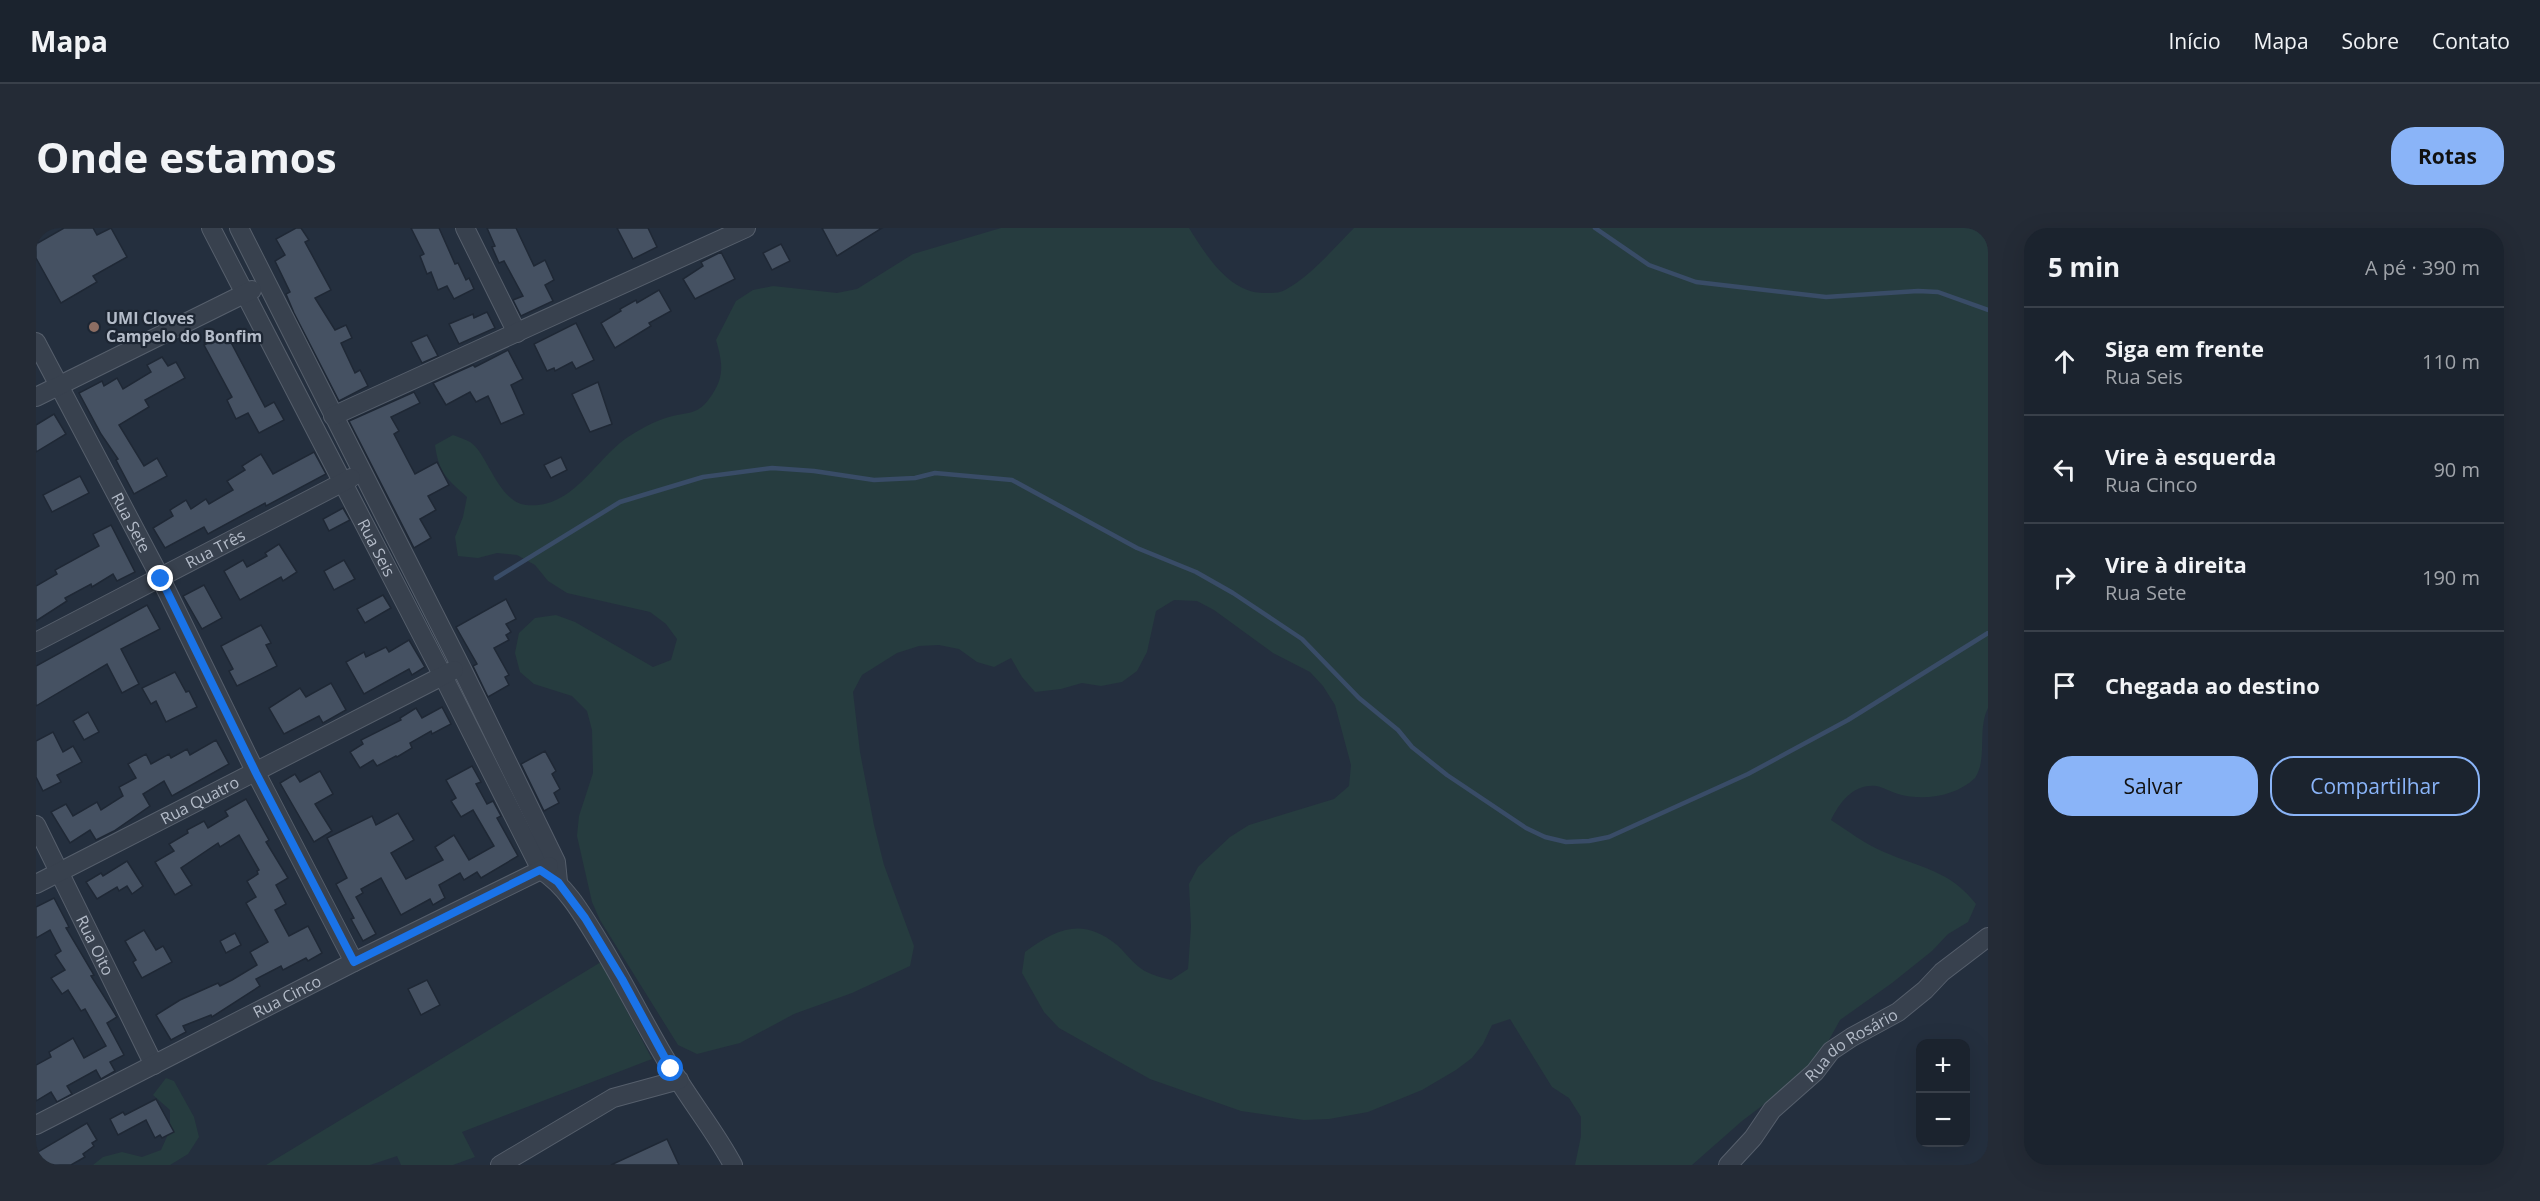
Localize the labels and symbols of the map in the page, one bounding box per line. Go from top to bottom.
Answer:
place label: UMI Cloves Campelo do Bonfim [106,307,262,347]
marker: UMI Cloves Campelo do Bonfim [87,320,101,334]
street label: Rua Sete [106,488,156,556]
street label: Rua Seis [352,515,401,580]
street label: Rua Três [181,524,249,573]
route end [147,565,173,591]
street label: Rua Quatro [157,771,243,829]
street label: Rua Oito [71,911,119,979]
street label: Rua Cinco [249,970,325,1023]
street label: Rua do Rosário [1800,1003,1902,1087]
route start [657,1055,683,1081]

